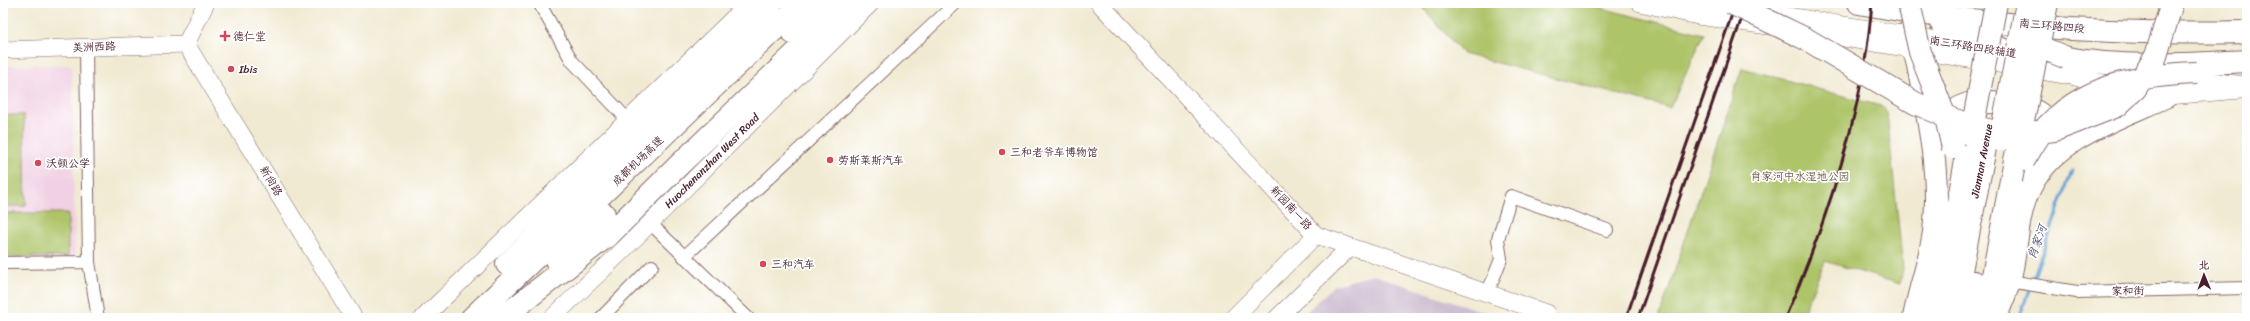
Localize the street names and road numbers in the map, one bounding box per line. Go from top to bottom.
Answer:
street label: 南三环路四段 [2018,14,2086,38]
street label: 南三环路四段辅道 [1928,31,2018,63]
street label: 美洲西路 [72,37,116,57]
street label: Huochenanzhan West Road [660,108,765,213]
street label: Jiannan Avenue [1965,122,1999,201]
street label: 成都机场高速 [608,131,668,191]
street label: 新尚路 [254,162,288,200]
street label: 新园南一路 [1265,181,1317,235]
street label: 家和街 [2111,281,2146,301]

